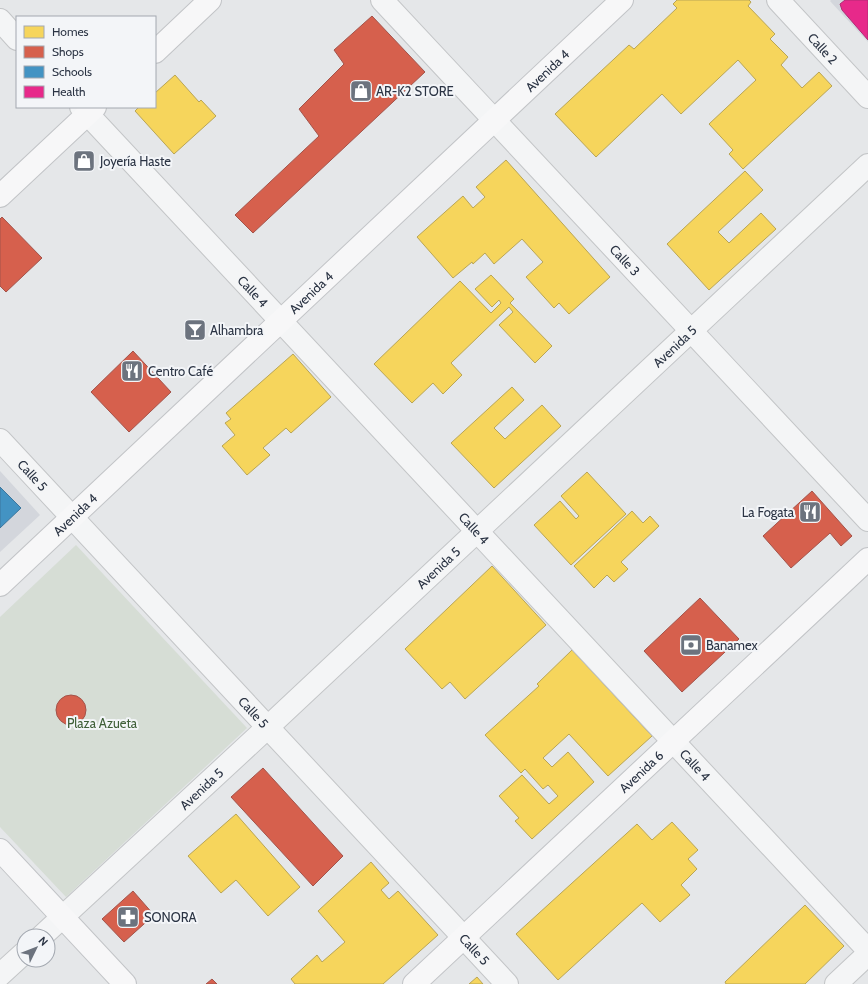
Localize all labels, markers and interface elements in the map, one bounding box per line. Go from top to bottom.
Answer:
legend [16,16,156,108]
text: Homes [52,24,89,39]
street label: Calle 2 [805,29,841,67]
text: Shops [52,44,84,59]
street label: Avenida 4 [522,46,573,95]
text: Schools [52,64,92,79]
shop icon: AR-K2 STORE [348,78,374,104]
place label: AR-K2 STORE [376,83,454,99]
text: Health [52,84,86,99]
shop icon: Joyería Haste [71,148,97,174]
place label: Joyería Haste [99,153,171,169]
street label: Calle 3 [607,241,644,279]
street label: Avenida 4 [286,268,337,317]
street label: Calle 4 [234,272,272,311]
bar icon: Alhambra [182,317,208,343]
place label: Alhambra [210,322,264,338]
street label: Avenida 5 [649,322,700,370]
restaurant icon: Centro Café [119,358,145,384]
place label: Centro Café [148,363,213,379]
street label: Calle 5 [14,456,51,494]
street label: Avenida 4 [50,490,101,539]
restaurant icon: La Fogata [797,499,823,525]
place label: La Fogata [742,504,795,520]
street label: Calle 4 [455,509,493,548]
street label: Avenida 5 [413,543,463,592]
bank icon: Banamex [678,632,704,658]
place label: Banamex [706,637,759,653]
street label: Calle 5 [235,693,272,731]
park label: Plaza Azueta [67,715,138,731]
street label: Calle 4 [677,746,714,784]
street label: Avenida 6 [616,747,666,796]
street label: Avenida 5 [176,764,227,813]
pharmacy icon: SONORA [115,904,141,930]
place label: SONORA [144,909,197,925]
north arrow [16,928,56,968]
street label: Calle 5 [456,930,493,968]
text: N [36,934,51,949]

